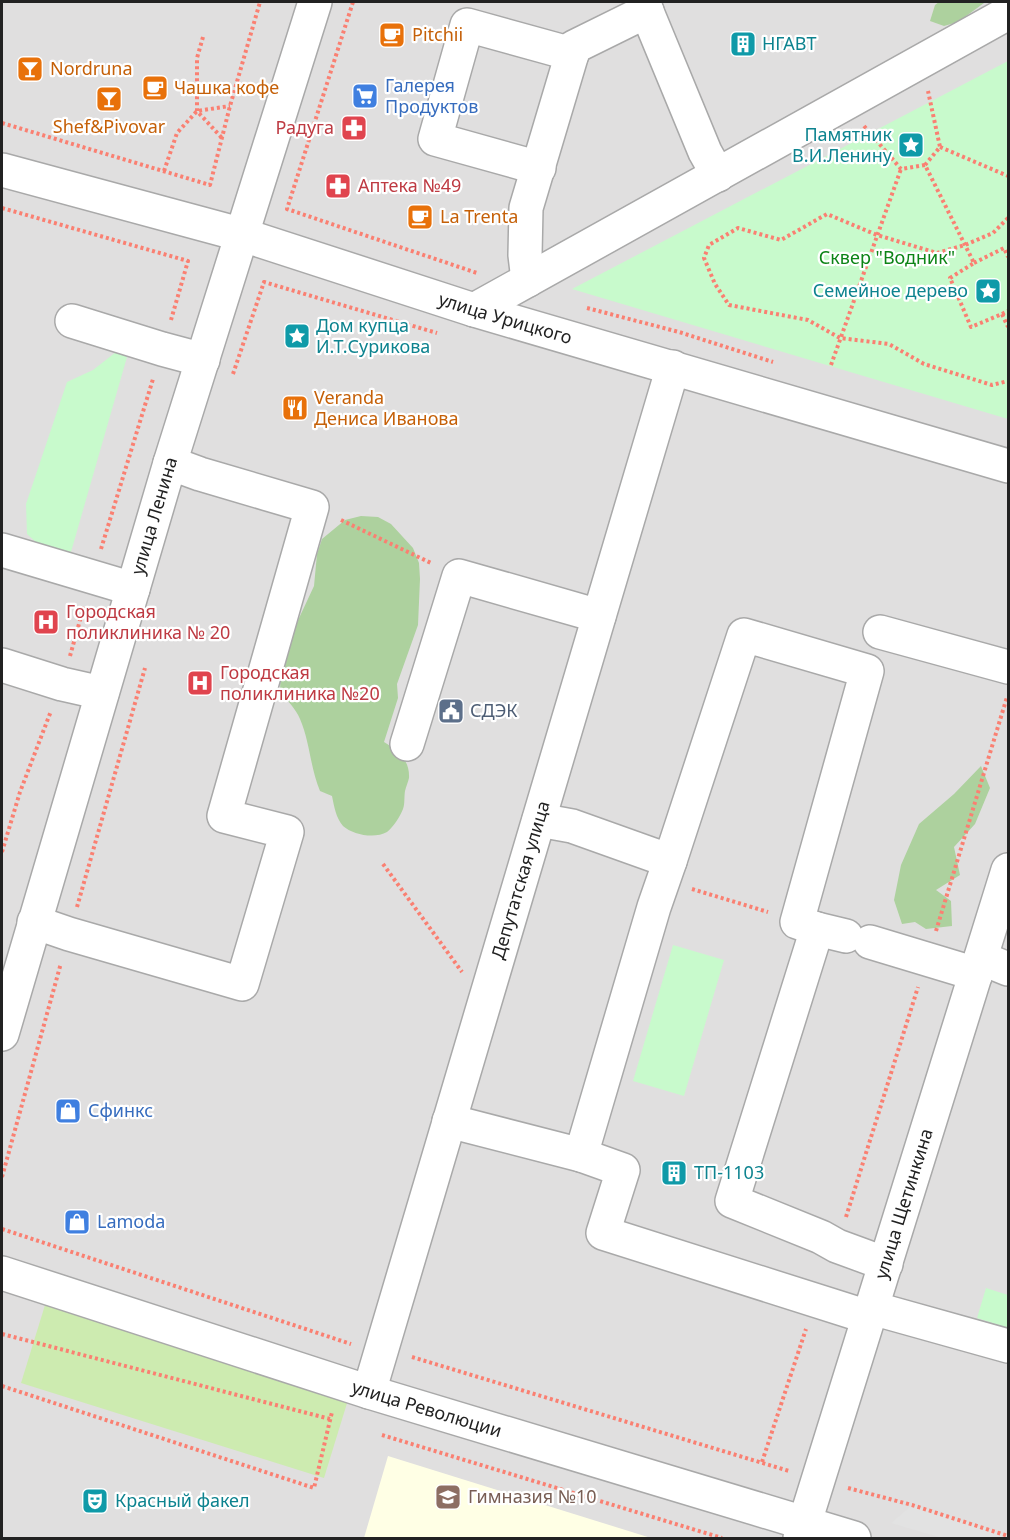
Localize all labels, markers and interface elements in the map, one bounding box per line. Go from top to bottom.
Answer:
cafe icon: Pitchii [377,20,407,50]
place label: Pitchii [412,22,463,46]
building icon: НГАВТ [728,29,758,59]
place label: НГАВТ [762,31,816,55]
bar icon: Nordruna [15,54,45,84]
place label: Nordruna [50,56,133,80]
cafe icon: Чашка кофе [140,73,170,103]
place label: Галерея Продуктов [385,73,478,118]
place label: Чашка кофе [174,75,279,99]
supermarket icon: Галерея Продуктов [350,81,380,111]
bar icon: Shef&Pivovar [94,84,124,114]
pharmacy icon: Радуга [339,113,369,143]
place label: Shef&Pivovar [53,114,166,138]
place label: Радуга [276,115,334,139]
place label: Памятник В.И.Ленину [792,122,893,167]
place icon: Памятник В.И.Ленину [896,130,926,160]
pharmacy icon: Аптека №49 [323,171,353,201]
place label: Аптека №49 [358,173,461,197]
cafe icon: La Trenta [405,202,435,232]
place label: La Trenta [440,204,518,228]
park label: Сквер "Водник" [819,245,955,269]
place icon: Семейное дерево [973,276,1003,306]
place label: Семейное дерево [813,278,968,302]
street label: улица Урицкого [436,286,575,349]
place label: Дом купца И.Т.Сурикова [316,313,430,358]
place icon: Дом купца И.Т.Сурикова [282,321,312,351]
place label: Veranda Дениса Иванова [314,385,459,430]
restaurant icon: Veranda Дениса Иванова [280,393,310,423]
street label: улица Ленина [125,454,182,577]
place label: Городская поликлиника № 20 [66,599,230,644]
hospital icon: Городская поликлиника № 20 [31,607,61,637]
place label: Городская поликлиника №20 [220,660,380,705]
hospital icon: Городская поликлиника №20 [185,668,215,698]
public building icon: СДЭК [436,696,466,726]
place label: СДЭК [470,698,518,722]
street label: Депутатская улица [485,798,555,962]
shop icon: Сфинкс [53,1096,83,1126]
place label: Сфинкс [88,1098,153,1122]
street label: улица Щетинкина [868,1125,938,1282]
building icon: ТП-1103 [659,1158,689,1188]
place label: ТП-1103 [694,1160,764,1184]
shop icon: Lamoda [62,1207,92,1237]
place label: Lamoda [97,1209,165,1233]
street label: улица Революции [349,1374,505,1442]
school or university icon: Гимназия №10 [433,1482,463,1512]
place label: Гимназия №10 [468,1484,597,1508]
theatre icon: Красный факел [80,1486,110,1516]
place label: Красный факел [115,1488,250,1512]

